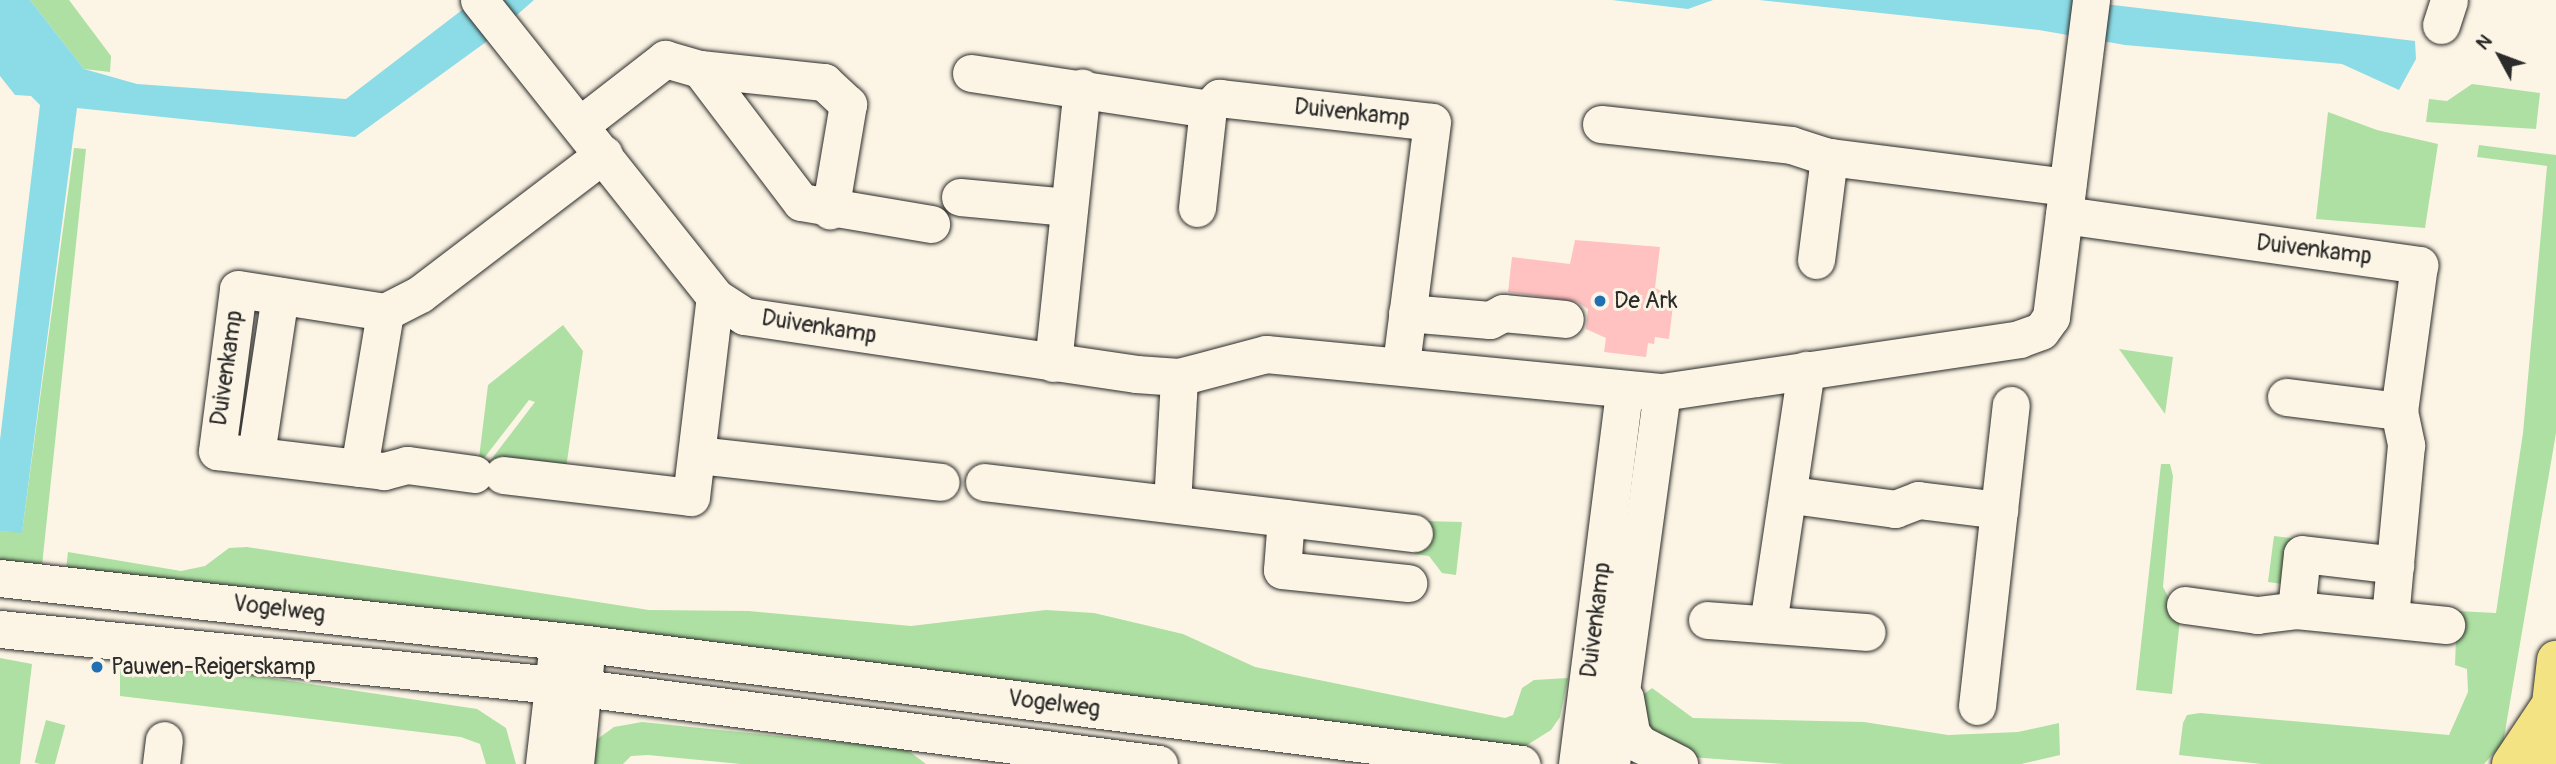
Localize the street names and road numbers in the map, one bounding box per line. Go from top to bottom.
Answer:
street label: Duivenkamp [1293,93,1411,133]
street label: Duivenkamp [2255,229,2373,271]
street label: Duivenkamp [759,304,879,350]
street label: Duivenkamp [205,309,249,427]
street label: Duivenkamp [1575,561,1617,679]
street label: Vogelweg [231,590,327,628]
street label: Vogelweg [1006,685,1102,723]

